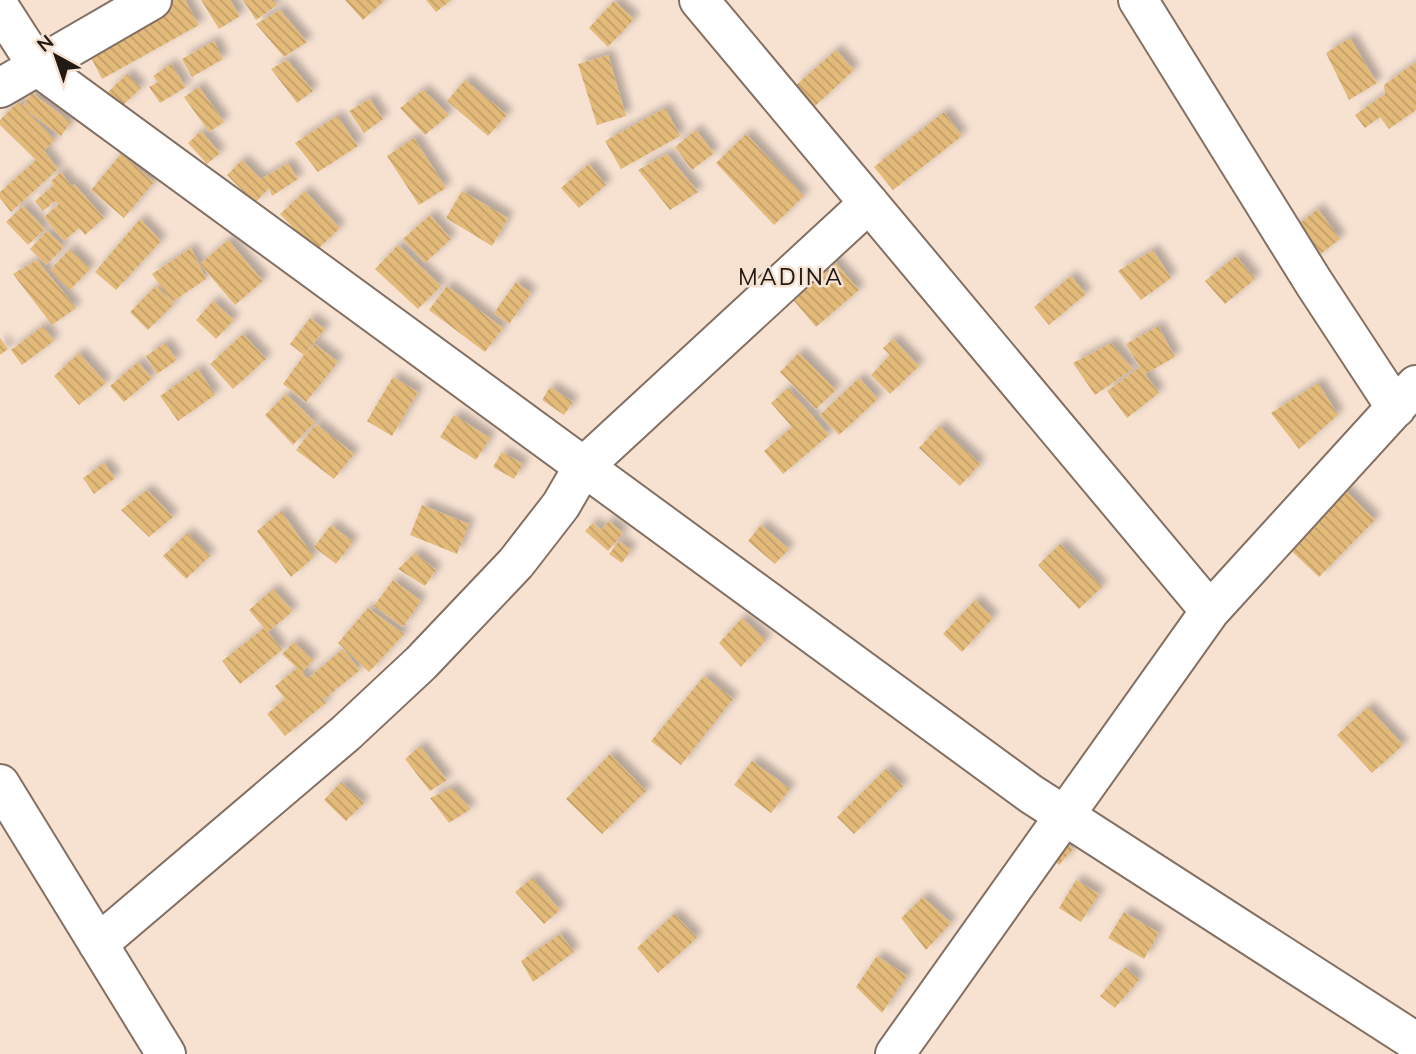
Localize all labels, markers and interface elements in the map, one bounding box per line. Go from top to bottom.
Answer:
north arrow [21,21,91,91]
text: N [32,29,58,57]
district label: MADINA [738,262,844,291]

